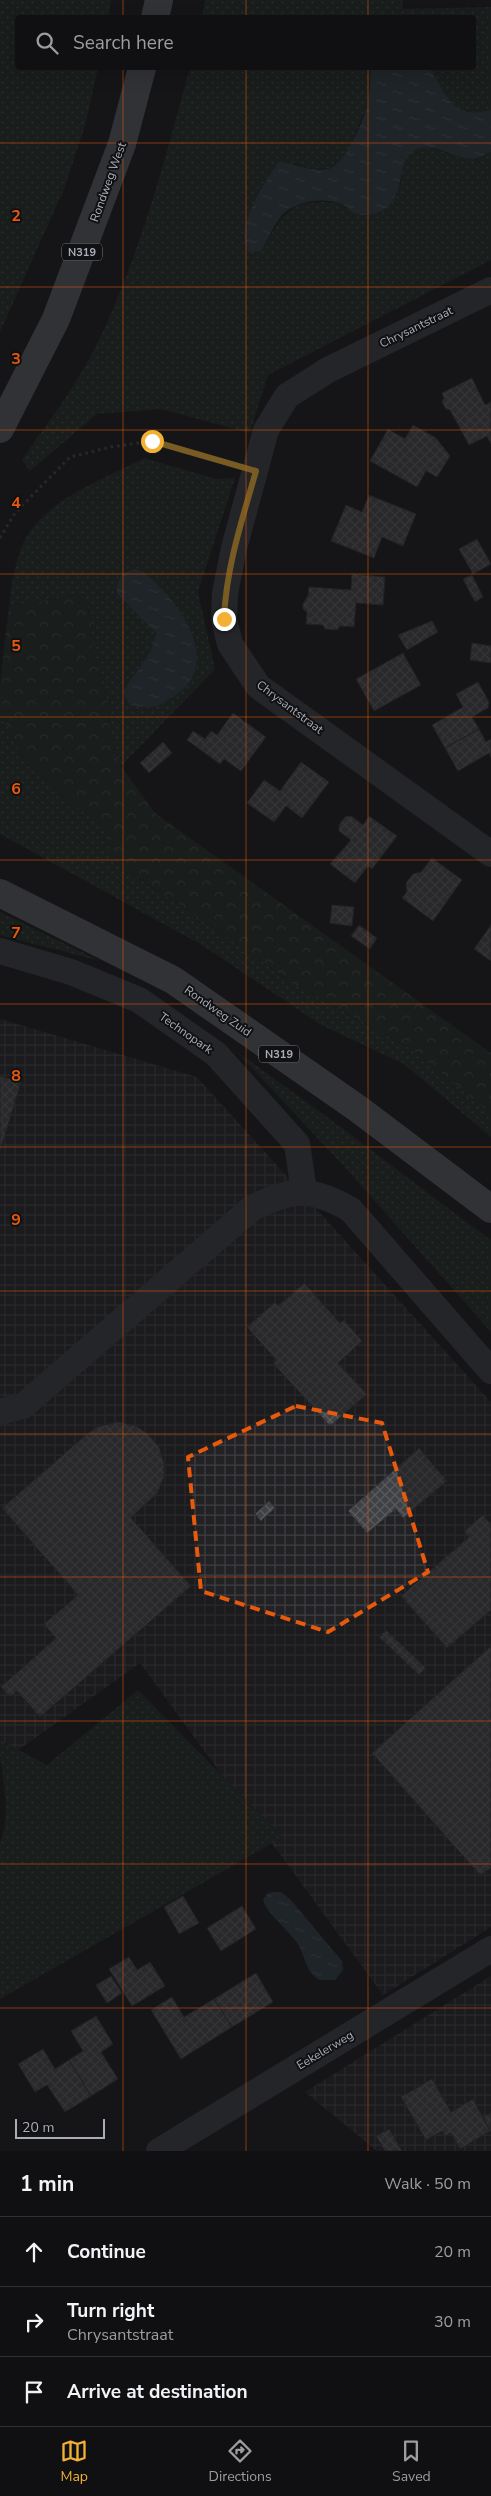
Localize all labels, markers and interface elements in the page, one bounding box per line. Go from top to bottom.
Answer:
search box [15,15,476,70]
icon: search [33,29,61,57]
text: Search here [73,30,174,56]
street label: Rondweg West [86,139,130,224]
text: 2 [11,205,21,227]
road number: N319 [62,243,102,260]
street label: Chrysantstraat [377,302,456,352]
text: 3 [11,348,21,370]
route start [141,430,164,453]
text: 4 [11,492,21,514]
route end [213,608,236,631]
text: 5 [11,635,21,657]
street label: Chrysantstraat [253,677,327,738]
text: 6 [11,778,21,800]
text: 7 [11,922,21,944]
street label: Rondweg Zuid [181,982,255,1040]
street label: Technopark [156,1009,217,1058]
road number: N319 [259,1046,299,1062]
text: 8 [11,1065,21,1087]
text: 9 [11,1209,21,1231]
street label: Eekelerweg [294,2027,356,2073]
scale bar [15,2116,105,2139]
text: 20 m [22,2118,54,2137]
text: 1 min [20,2170,74,2198]
text: Walk · 50 m [384,2173,471,2195]
icon: ahead [20,2238,48,2266]
text: Continue [67,2239,146,2265]
text: 20 m [434,2241,471,2263]
text: Turn right [67,2298,154,2324]
icon: right [20,2308,48,2336]
text: 30 m [434,2311,471,2333]
text: Chrysantstraat [67,2324,173,2346]
icon: arrive [20,2378,48,2406]
text: Arrive at destination [67,2379,248,2405]
tab: Map [60,2437,88,2486]
tab: Directions [209,2437,272,2486]
tab: Saved [392,2437,431,2486]

